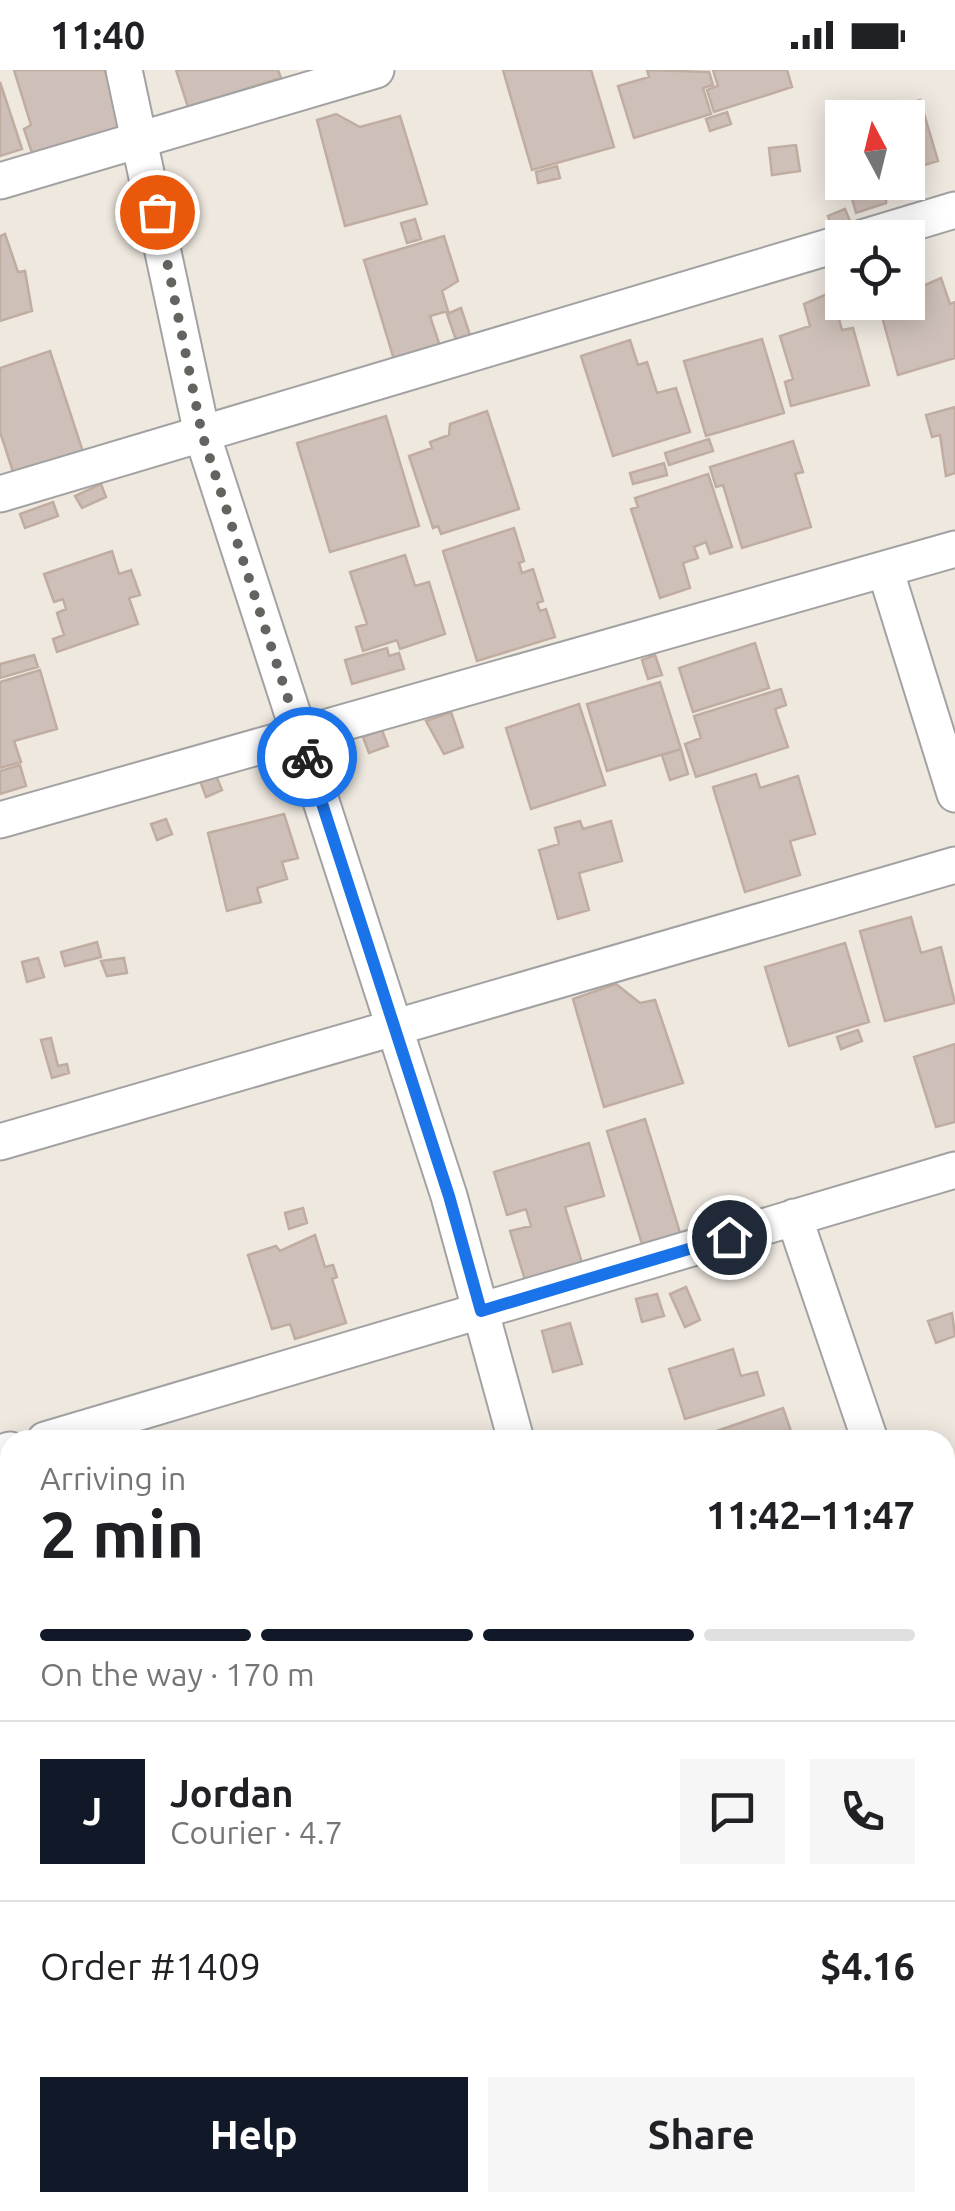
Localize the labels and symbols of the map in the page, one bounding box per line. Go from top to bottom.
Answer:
north arrow [825,100,925,200]
pin [115,170,200,255]
courier [257,707,357,807]
pin [687,1195,772,1280]

